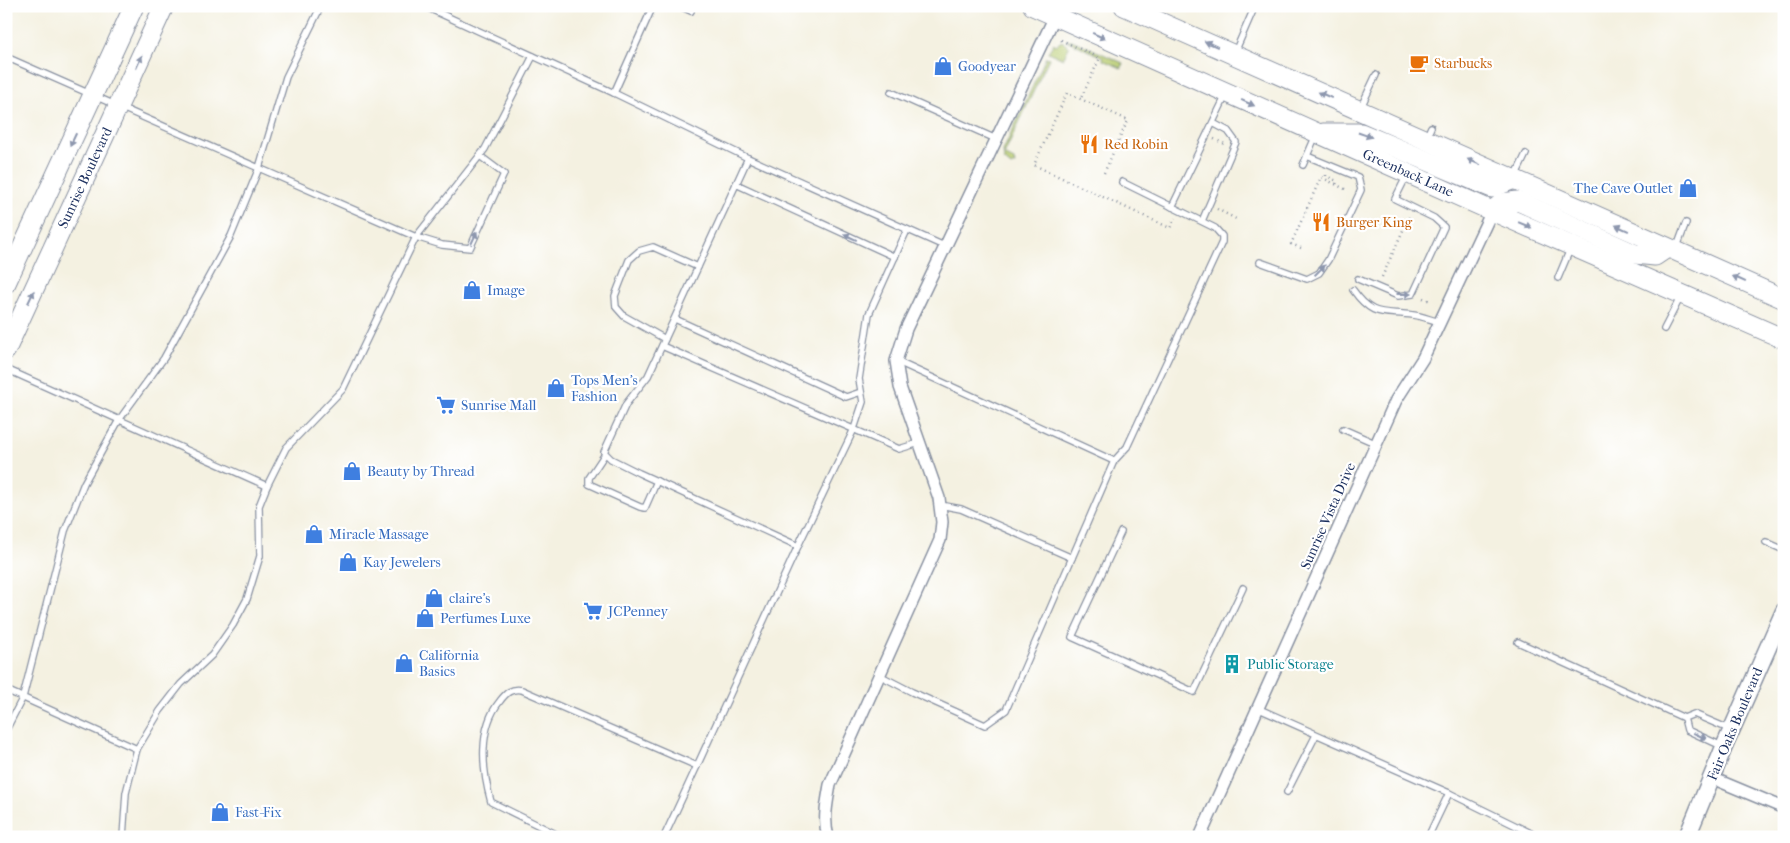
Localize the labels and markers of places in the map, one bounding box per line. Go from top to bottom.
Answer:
cafe icon: Starbucks [1408,52,1430,74]
shop icon: Goodyear [932,55,954,77]
place label: Starbucks [1434,55,1492,72]
place label: Goodyear [958,58,1016,75]
restaurant icon: Red Robin [1078,133,1100,155]
place label: Red Robin [1104,136,1168,153]
shop icon: The Cave Outlet [1677,177,1699,199]
place label: The Cave Outlet [1574,180,1673,197]
restaurant icon: Burger King [1310,211,1332,233]
place label: Burger King [1336,214,1413,231]
shop icon: Image [461,279,483,301]
place label: Image [487,282,525,299]
place label: Tops Men's Fashion [571,372,638,405]
shop icon: Tops Men's Fashion [545,377,567,399]
supermarket icon: Sunrise Mall [435,394,457,416]
place label: Sunrise Mall [461,397,537,414]
shop icon: Beauty by Thread [341,460,363,482]
place label: Beauty by Thread [367,463,475,480]
shop icon: Miracle Massage [303,523,325,545]
place label: Miracle Massage [329,526,429,543]
shop icon: Kay Jewelers [337,551,359,573]
place label: Kay Jewelers [363,554,441,571]
shop icon: claire's [423,587,445,609]
place label: claire's [449,590,490,607]
supermarket icon: JCPenney [582,600,604,622]
place label: JCPenney [607,603,669,620]
shop icon: Perfumes Luxe [414,607,436,629]
place label: Perfumes Luxe [440,610,531,627]
place label: California Basics [419,647,479,680]
shop icon: California Basics [393,652,415,674]
building icon: Public Storage [1221,653,1243,675]
place label: Public Storage [1247,656,1334,673]
shop icon: Fast-Fix [209,801,231,823]
place label: Fast-Fix [235,804,282,821]

